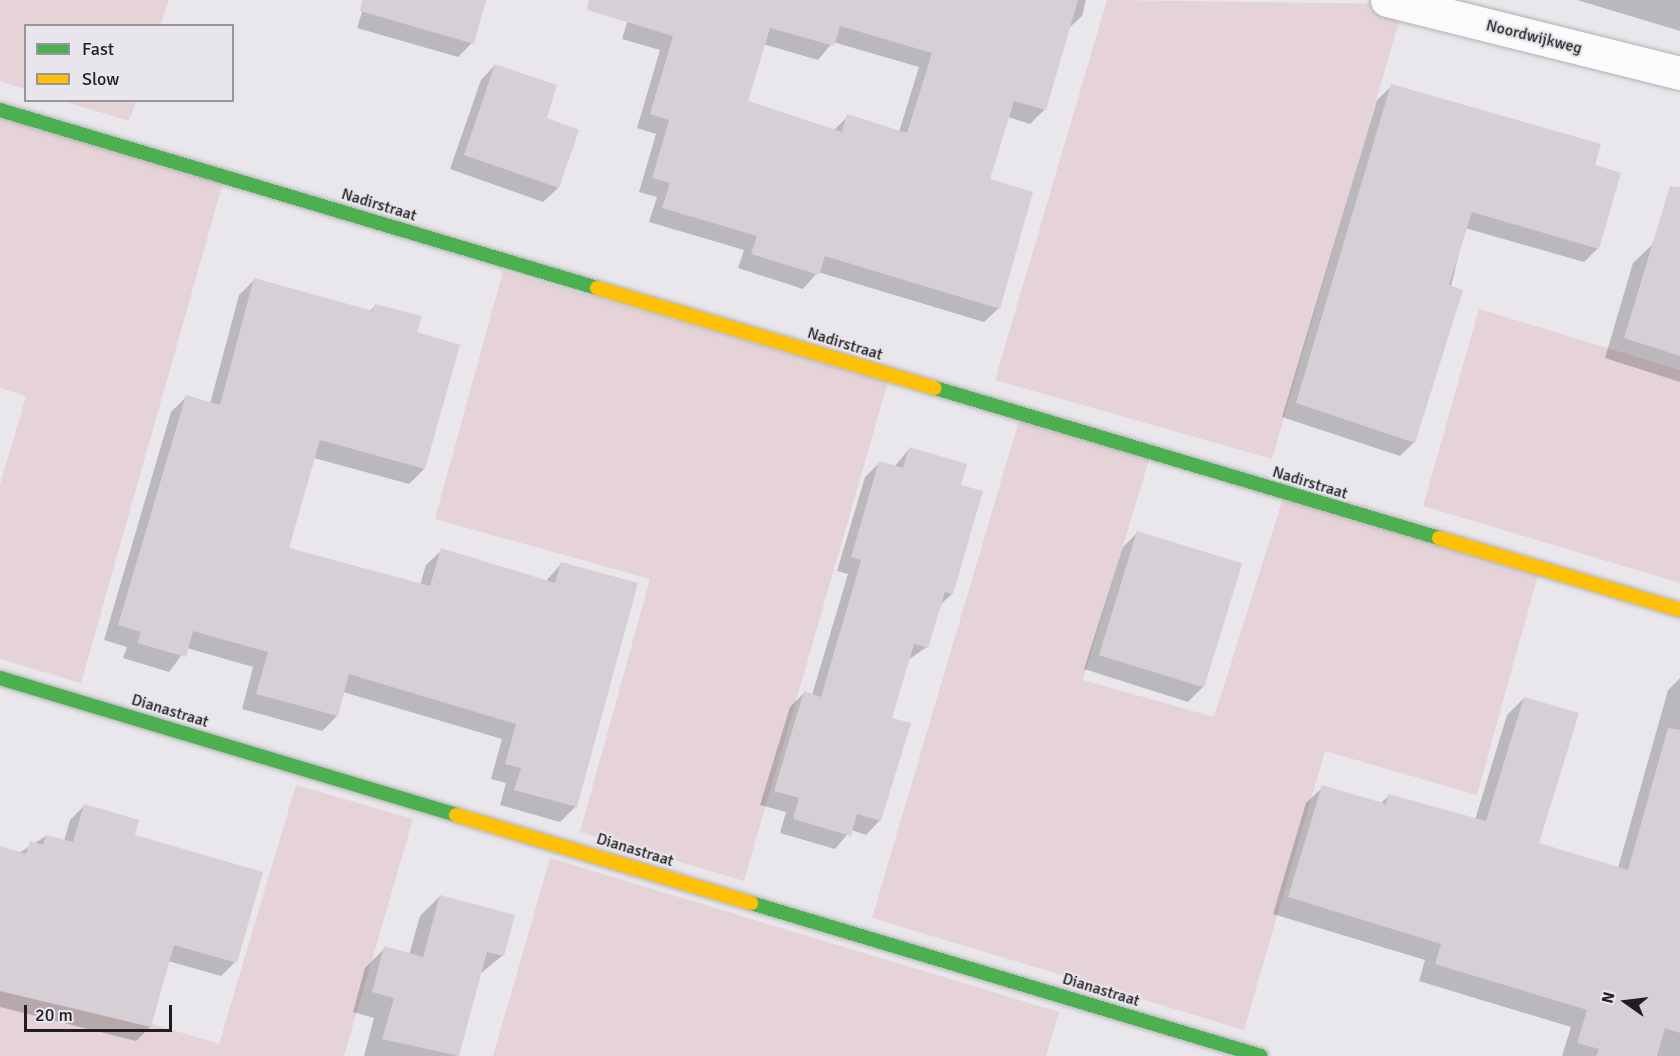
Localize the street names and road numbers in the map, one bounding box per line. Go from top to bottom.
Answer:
street label: Noordwijkweg [1484,16,1584,58]
street label: Nadirstraat [339,184,419,226]
street label: Nadirstraat [805,323,885,365]
street label: Nadirstraat [1270,462,1350,504]
street label: Dianastraat [129,690,211,732]
street label: Dianastraat [594,829,676,871]
street label: Dianastraat [1060,969,1142,1011]

